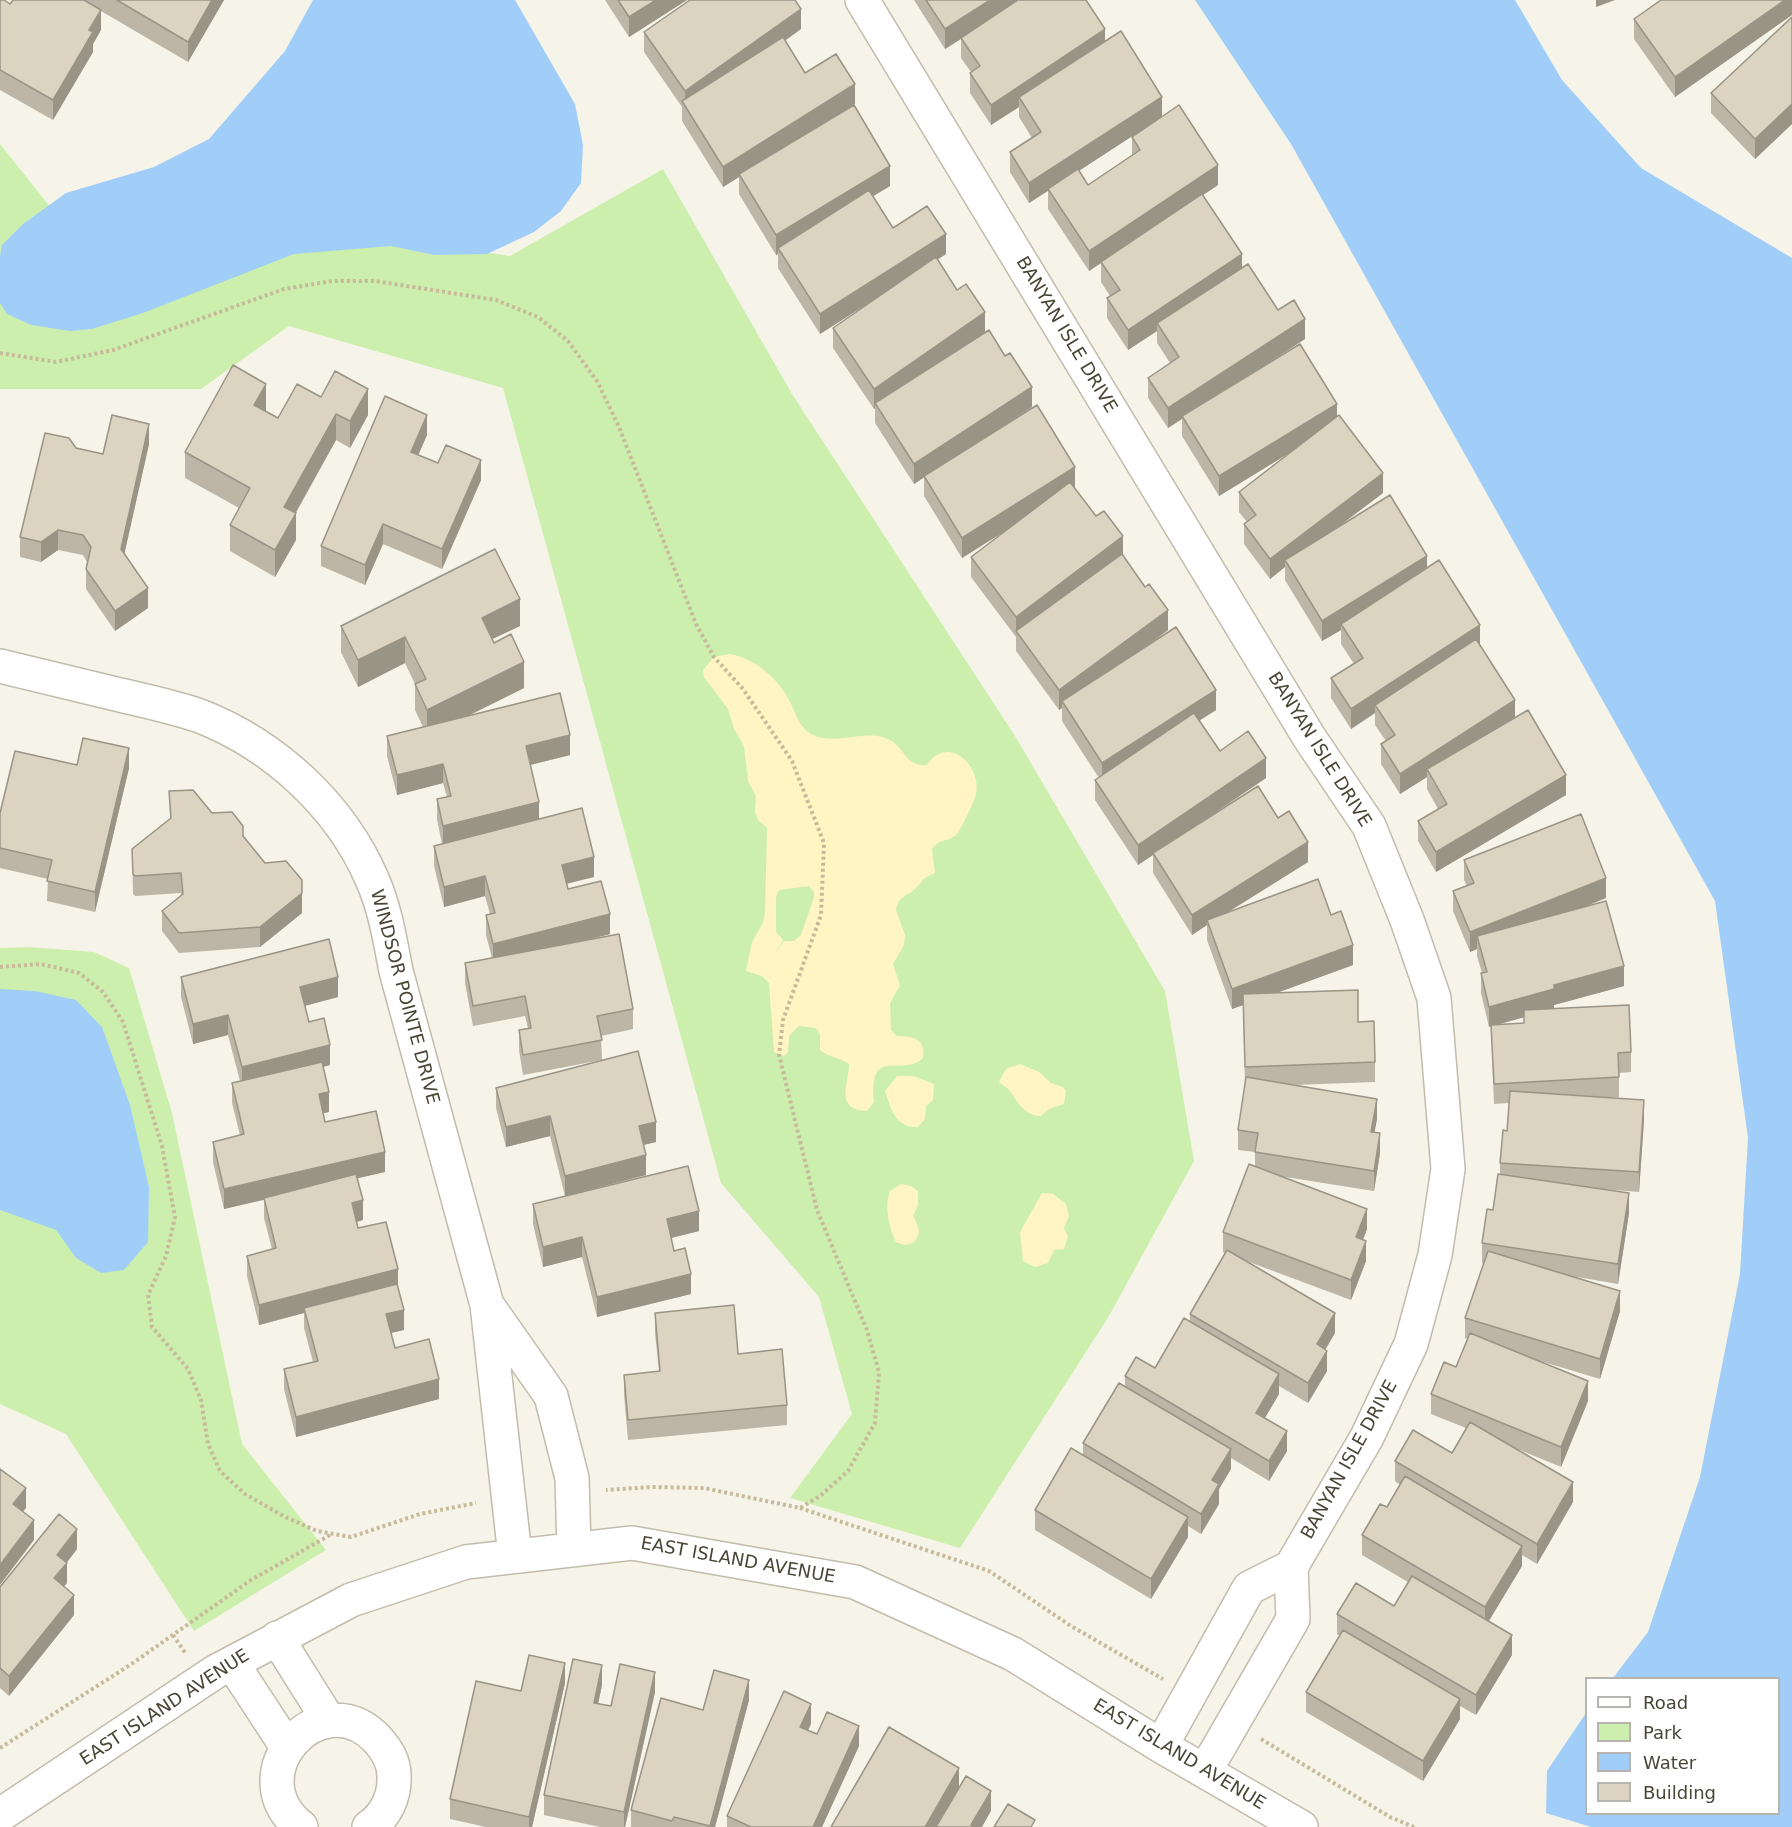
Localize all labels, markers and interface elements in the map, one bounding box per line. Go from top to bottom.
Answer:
street label: BANYAN ISLE DRIVE [1011,253,1121,417]
street label: BANYAN ISLE DRIVE [1263,669,1375,831]
street label: WINDSOR POINTE DRIVE [365,887,443,1107]
street label: BANYAN ISLE DRIVE [1297,1377,1403,1543]
street label: EAST ISLAND AVENUE [639,1533,837,1589]
street label: EAST ISLAND AVENUE [76,1645,254,1771]
legend [1585,1677,1780,1815]
text: Road [1643,1692,1688,1713]
street label: EAST ISLAND AVENUE [1089,1695,1269,1815]
text: Park [1643,1722,1682,1743]
text: Water [1643,1752,1696,1773]
text: Building [1643,1782,1716,1803]

